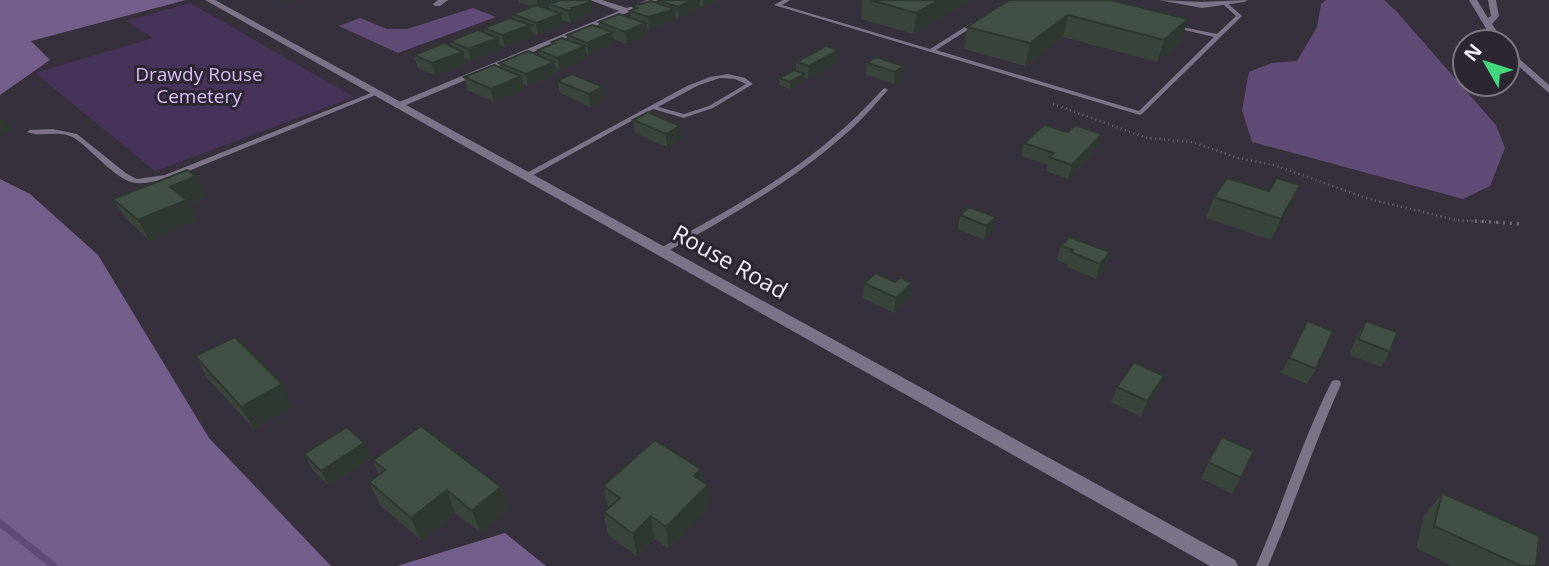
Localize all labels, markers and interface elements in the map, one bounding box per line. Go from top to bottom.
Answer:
north arrow [1451,28,1521,98]
text: N [1458,38,1488,66]
park label: Drawdy Rouse Cemetery [135,61,263,109]
street label: Rouse Road [667,216,794,306]

